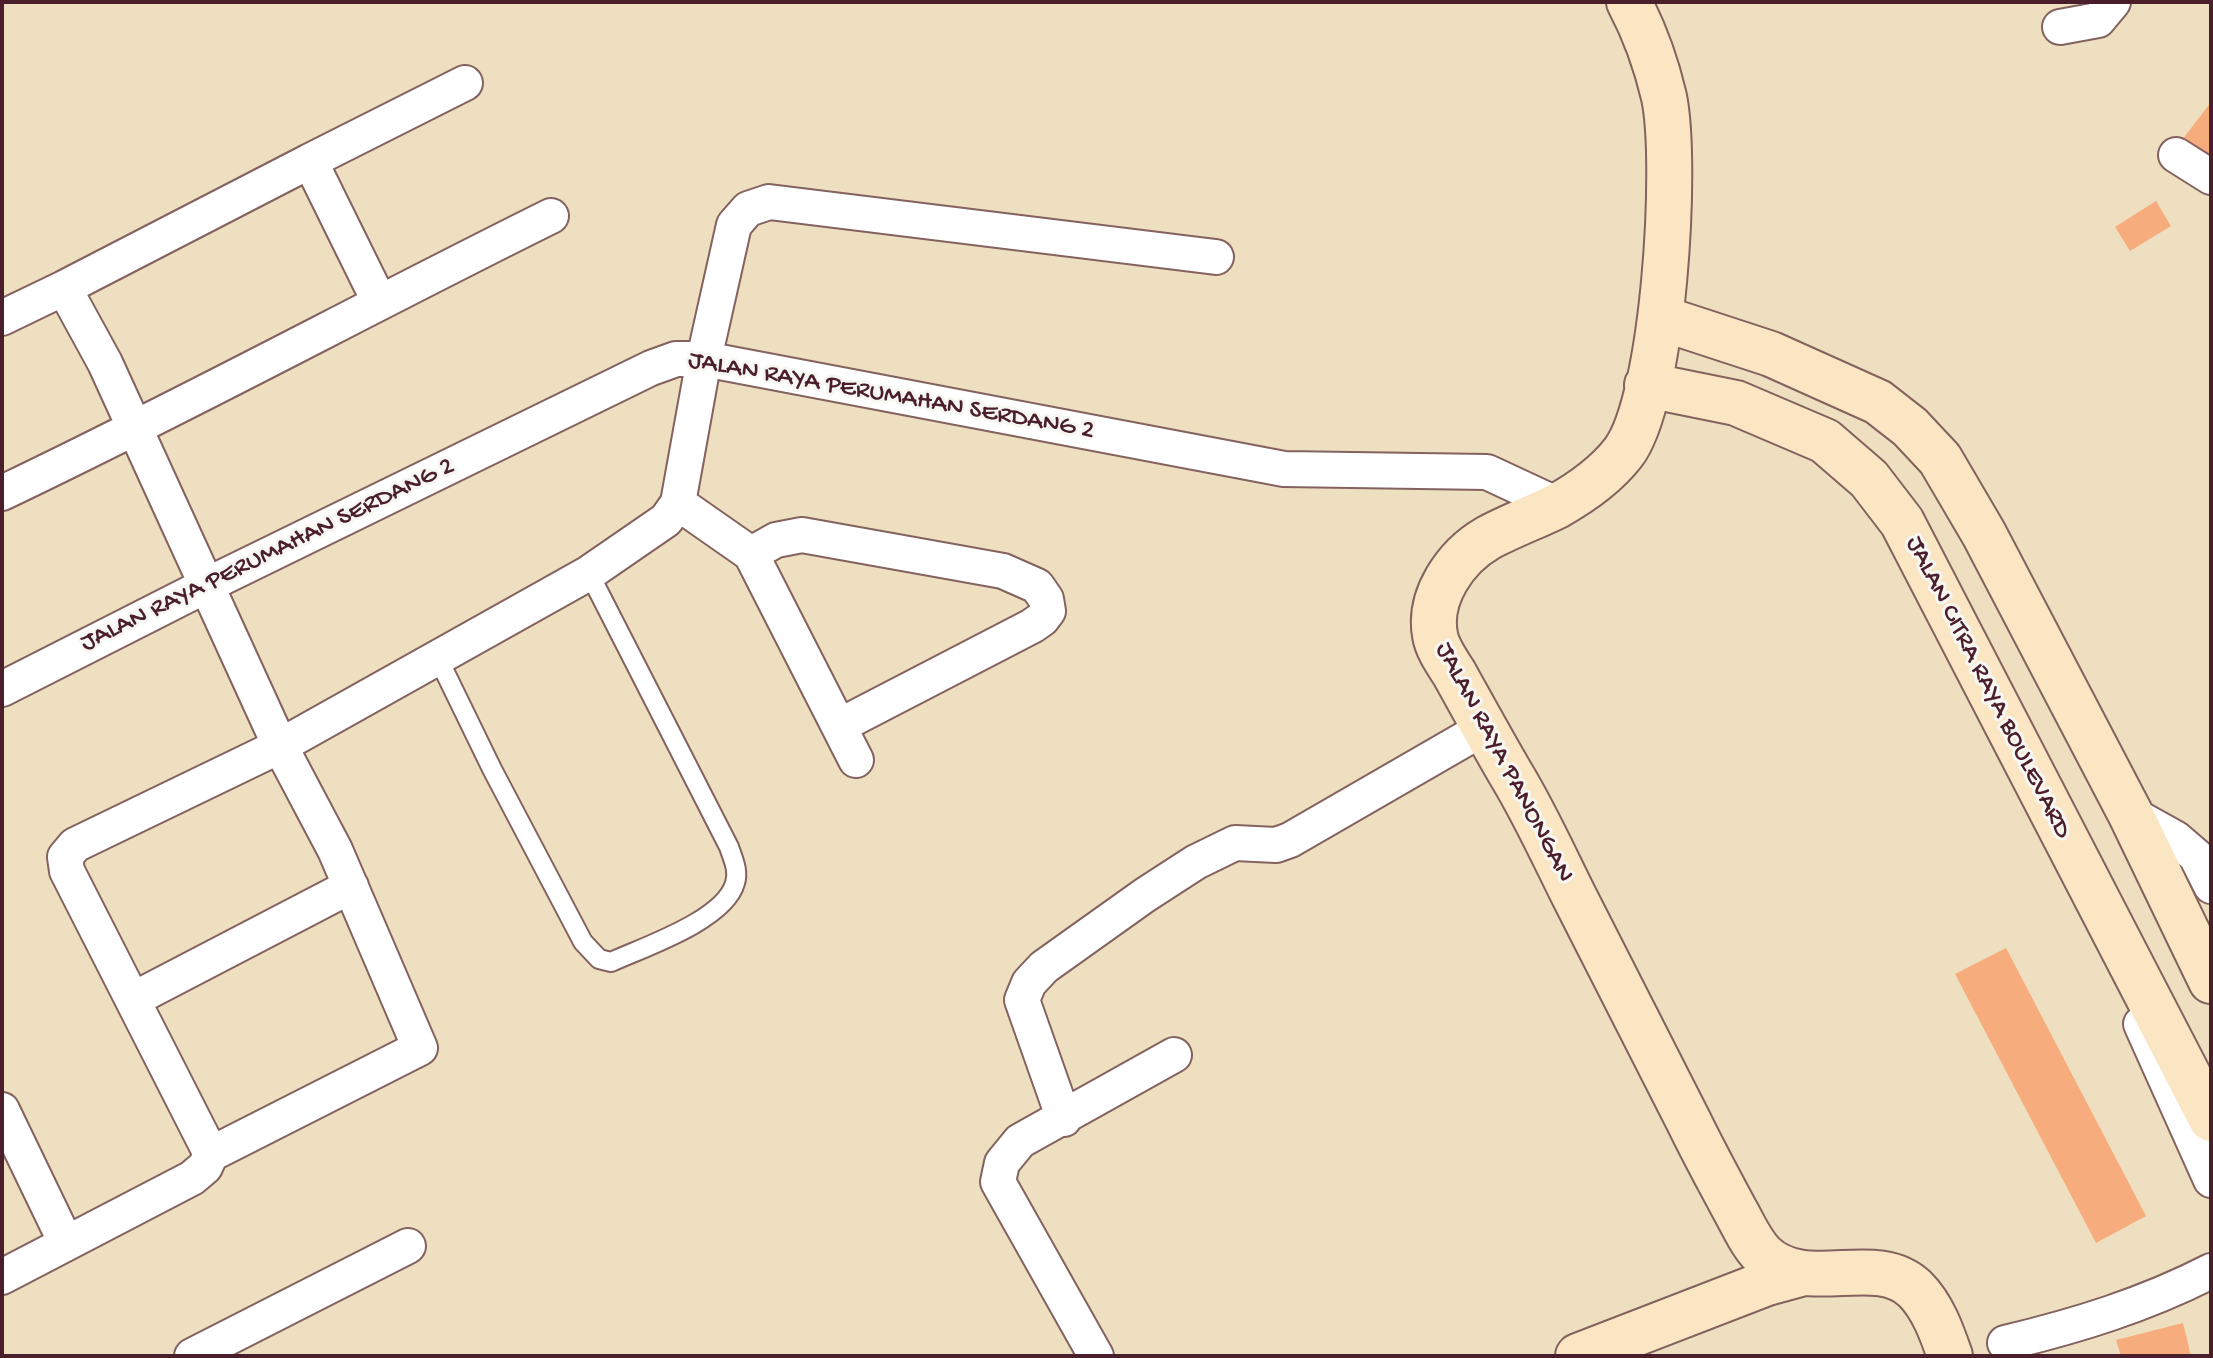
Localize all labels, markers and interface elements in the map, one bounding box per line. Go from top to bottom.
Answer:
street label: JALAN RAYA PERUMAHAN SERDANG 2 [685,346,1097,448]
street label: JALAN RAYA PERUMAHAN SERDANG 2 [76,452,460,660]
street label: JALAN CITRA RAYA BOULEVARD [1897,532,2077,844]
street label: JALAN RAYA PANONGAN [1426,638,1580,888]

